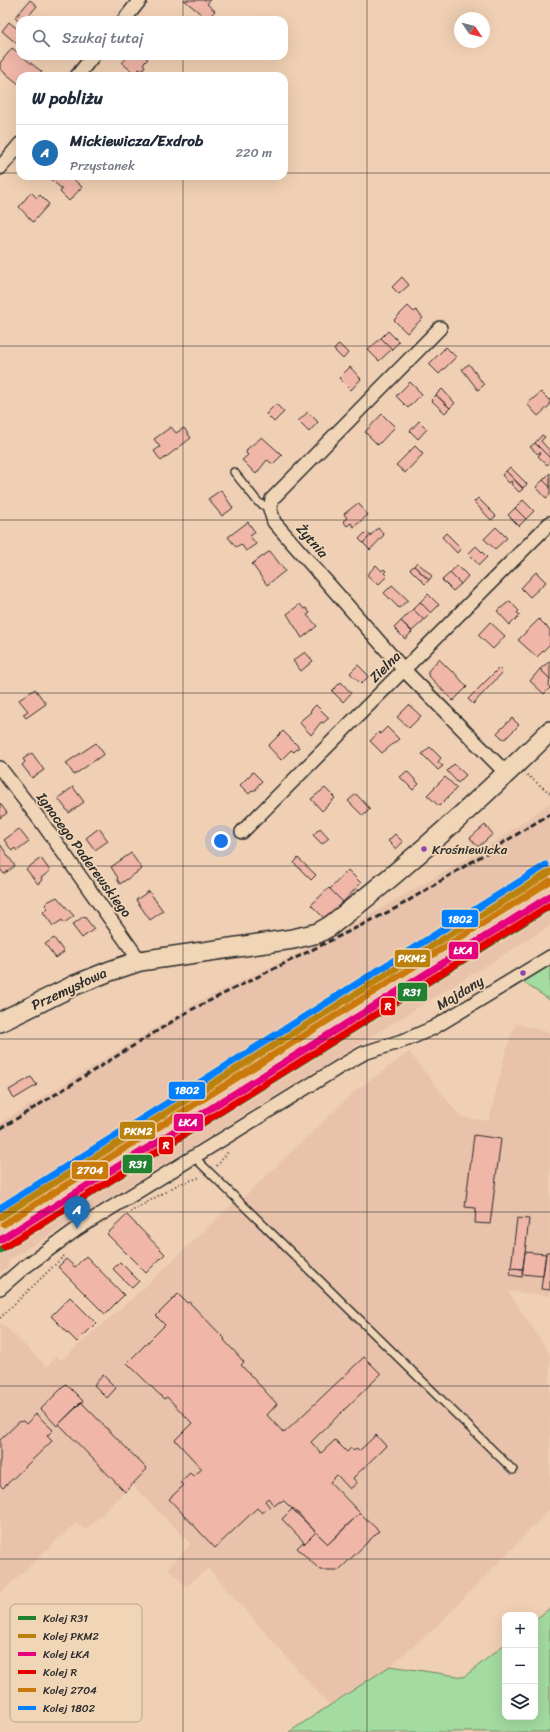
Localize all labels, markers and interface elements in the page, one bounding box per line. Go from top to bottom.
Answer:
north arrow [454,12,490,48]
search box [16,16,288,60]
text: Szukaj tutaj [62,25,143,51]
icon: search [30,27,52,49]
text: W pobliżu [32,83,103,113]
text: Mickiewicza/Exdrob [70,128,203,154]
text: A [41,141,49,164]
text: 220 m [235,141,272,164]
text: Przystanek [70,154,135,177]
street label: Żytnia [290,518,335,565]
street label: Zielna [363,645,407,689]
street label: Ignacego Paderewskiego [29,786,138,923]
your location [211,831,231,851]
place label: Krośniewicka [432,838,508,861]
marker: Krośniewicka [419,844,429,854]
line badge: 1802 [441,909,479,928]
text: 1802 [448,910,473,929]
line badge: ŁKA [448,941,479,960]
text: ŁKA [453,941,473,960]
line badge: PKM2 [394,949,431,968]
text: PKM2 [398,949,427,968]
street label: Przemysłowa [27,961,111,1017]
street label: Majdany [431,968,489,1017]
unlabelled marker [518,968,528,978]
line badge: R31 [397,982,428,1002]
text: R31 [402,983,421,1002]
line badge: R [380,997,396,1016]
text: R [384,997,392,1016]
line badge: 1802 [168,1081,206,1100]
text: 1802 [175,1081,200,1100]
line badge: ŁKA [173,1113,204,1132]
text: ŁKA [178,1113,198,1132]
line badge: PKM2 [119,1121,156,1140]
text: PKM2 [124,1122,153,1141]
line badge: R [158,1136,174,1155]
text: R [162,1136,170,1155]
line badge: R31 [122,1154,153,1174]
text: R31 [128,1155,147,1174]
line badge: 2704 [71,1161,109,1180]
text: 2704 [76,1161,103,1180]
pin: A [64,1196,90,1229]
legend [10,1604,142,1722]
text: Kolej R31 [43,1609,88,1628]
map controls [502,1612,538,1720]
button: + [502,1612,538,1648]
text: Kolej PKM2 [43,1627,100,1646]
text: Kolej ŁKA [43,1645,90,1664]
button: − [502,1648,538,1684]
text: Kolej R [43,1663,77,1682]
text: Kolej 2704 [43,1681,97,1700]
button: layers [502,1684,538,1720]
text: Kolej 1802 [43,1699,96,1718]

